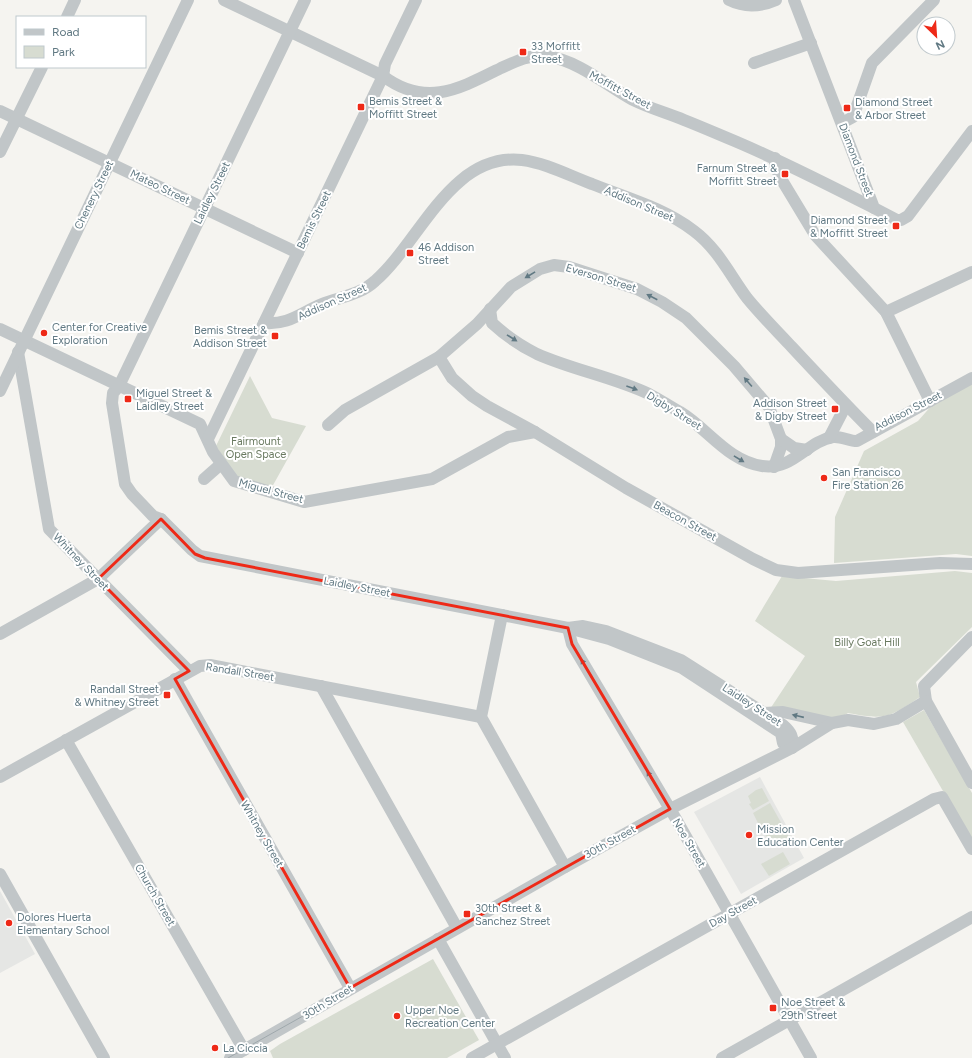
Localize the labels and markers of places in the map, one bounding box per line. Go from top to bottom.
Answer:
place label: 33 Moffitt Street [531,40,580,66]
marker: 33 Moffitt Street [518,47,528,57]
place label: Bemis Street & Moffitt Street [369,95,442,121]
place label: Diamond Street & Arbor Street [855,96,933,122]
marker: Bemis Street & Moffitt Street [356,102,366,112]
marker: Diamond Street & Arbor Street [842,103,852,113]
place label: Farnum Street & Moffitt Street [697,162,777,188]
marker: Farnum Street & Moffitt Street [780,169,790,179]
place label: Diamond Street & Moffitt Street [810,214,888,240]
marker: Diamond Street & Moffitt Street [891,221,901,231]
place label: 46 Addison Street [418,241,474,267]
marker: 46 Addison Street [405,248,415,258]
place label: Center for Creative Exploration [52,321,147,347]
place label: Bemis Street & Addison Street [193,324,267,350]
marker: Center for Creative Exploration [39,328,49,338]
marker: Bemis Street & Addison Street [270,331,280,341]
place label: Miguel Street & Laidley Street [136,387,212,413]
marker: Miguel Street & Laidley Street [123,394,133,404]
place label: Addison Street & Digby Street [753,397,827,423]
marker: Addison Street & Digby Street [830,404,840,414]
place label: San Francisco Fire Station 26 [832,466,904,492]
marker: San Francisco Fire Station 26 [819,473,829,483]
place label: Randall Street & Whitney Street [74,683,159,709]
marker: Randall Street & Whitney Street [162,690,172,700]
place label: Mission Education Center [757,823,844,849]
marker: Mission Education Center [744,830,754,840]
place label: 30th Street & Sanchez Street [475,902,551,928]
marker: 30th Street & Sanchez Street [462,909,472,919]
place label: Dolores Huerta Elementary School [17,911,109,937]
marker: Dolores Huerta Elementary School [4,918,14,928]
place label: Noe Street & 29th Street [781,996,845,1022]
marker: Noe Street & 29th Street [768,1003,778,1013]
place label: Upper Noe Recreation Center [405,1004,495,1030]
marker: Upper Noe Recreation Center [392,1011,402,1021]
place label: La Ciccia [223,1042,268,1055]
marker: La Ciccia [210,1043,220,1053]

